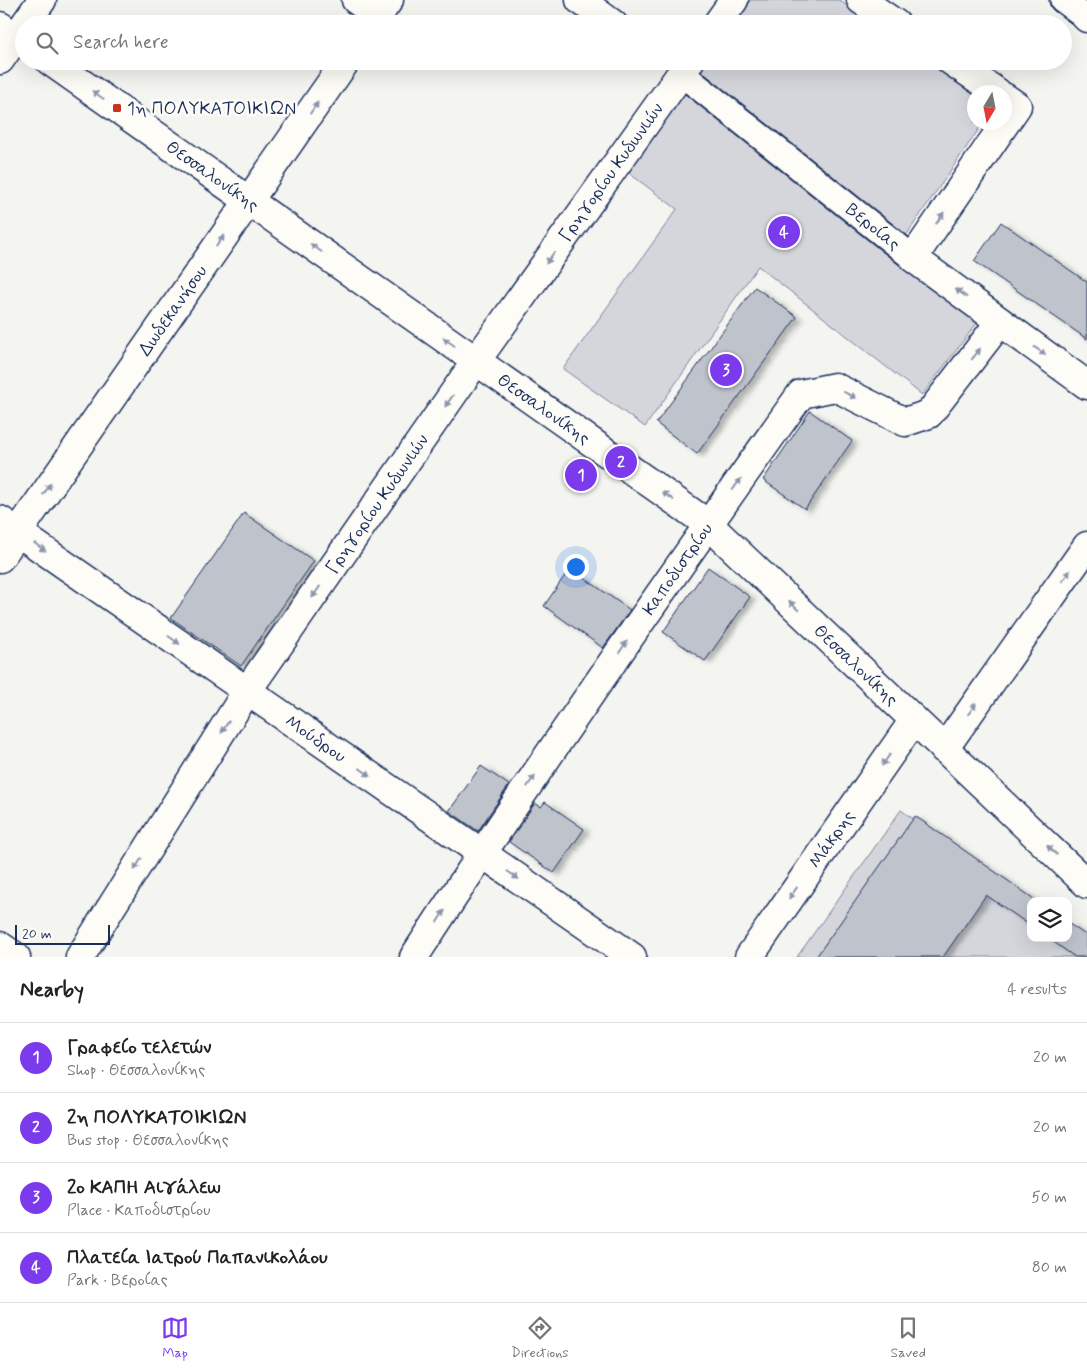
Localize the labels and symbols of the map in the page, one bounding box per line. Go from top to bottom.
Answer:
north arrow [967,85,1012,130]
one-way arrow [91,90,104,100]
place label: 1η ΠΟΛΥΚΑΤΟΙΚΙΩΝ [127,97,296,121]
street label: Γρηγορίου Κυδωνιών [554,98,670,247]
one-way arrow [309,101,319,114]
marker: 1η ΠΟΛΥΚΑΤΟΙΚΙΩΝ [111,102,123,114]
street label: Θεσσαλονίκης [161,135,264,217]
street label: Βεροίας [840,198,905,256]
one-way arrow [935,211,945,225]
pin: 4 [768,213,800,251]
one-way arrow [215,234,225,248]
one-way arrow [310,243,323,253]
one-way arrow [545,251,555,265]
street label: Δωδεκανήσου [133,261,213,361]
one-way arrow [954,288,968,298]
one-way arrow [443,337,456,347]
one-way arrow [1033,346,1047,356]
one-way arrow [970,348,981,361]
pin: 3 [710,351,742,389]
street label: Θεσσαλονίκης [492,368,595,451]
one-way arrow [843,391,858,399]
one-way arrow [444,394,454,408]
street label: Γρηγορίου Κυδωνιών [321,429,435,579]
pin: 2 [605,443,637,481]
pin: 1 [565,456,597,494]
one-way arrow [732,477,742,491]
one-way arrow [42,482,52,496]
one-way arrow [662,491,675,501]
street label: Καποδιστρίου [637,518,719,621]
one-way arrow [33,542,47,552]
your location [563,554,589,580]
one-way arrow [1061,569,1071,583]
one-way arrow [311,585,321,599]
one-way arrow [788,600,800,612]
street label: Θεσσαλονίκης [808,619,903,712]
one-way arrow [167,635,180,645]
one-way arrow [618,640,628,654]
one-way arrow [967,702,977,716]
street label: Μούδρου [280,710,351,769]
one-way arrow [220,720,230,733]
one-way arrow [881,753,891,767]
one-way arrow [358,767,372,777]
one-way arrow [526,774,536,788]
street label: Μάκρης [803,805,861,873]
one-way arrow [1046,844,1058,856]
one-way arrow [134,857,143,871]
one-way arrow [506,870,520,880]
one-way arrow [788,887,798,900]
one-way arrow [436,909,446,923]
scale bar [15,922,110,945]

